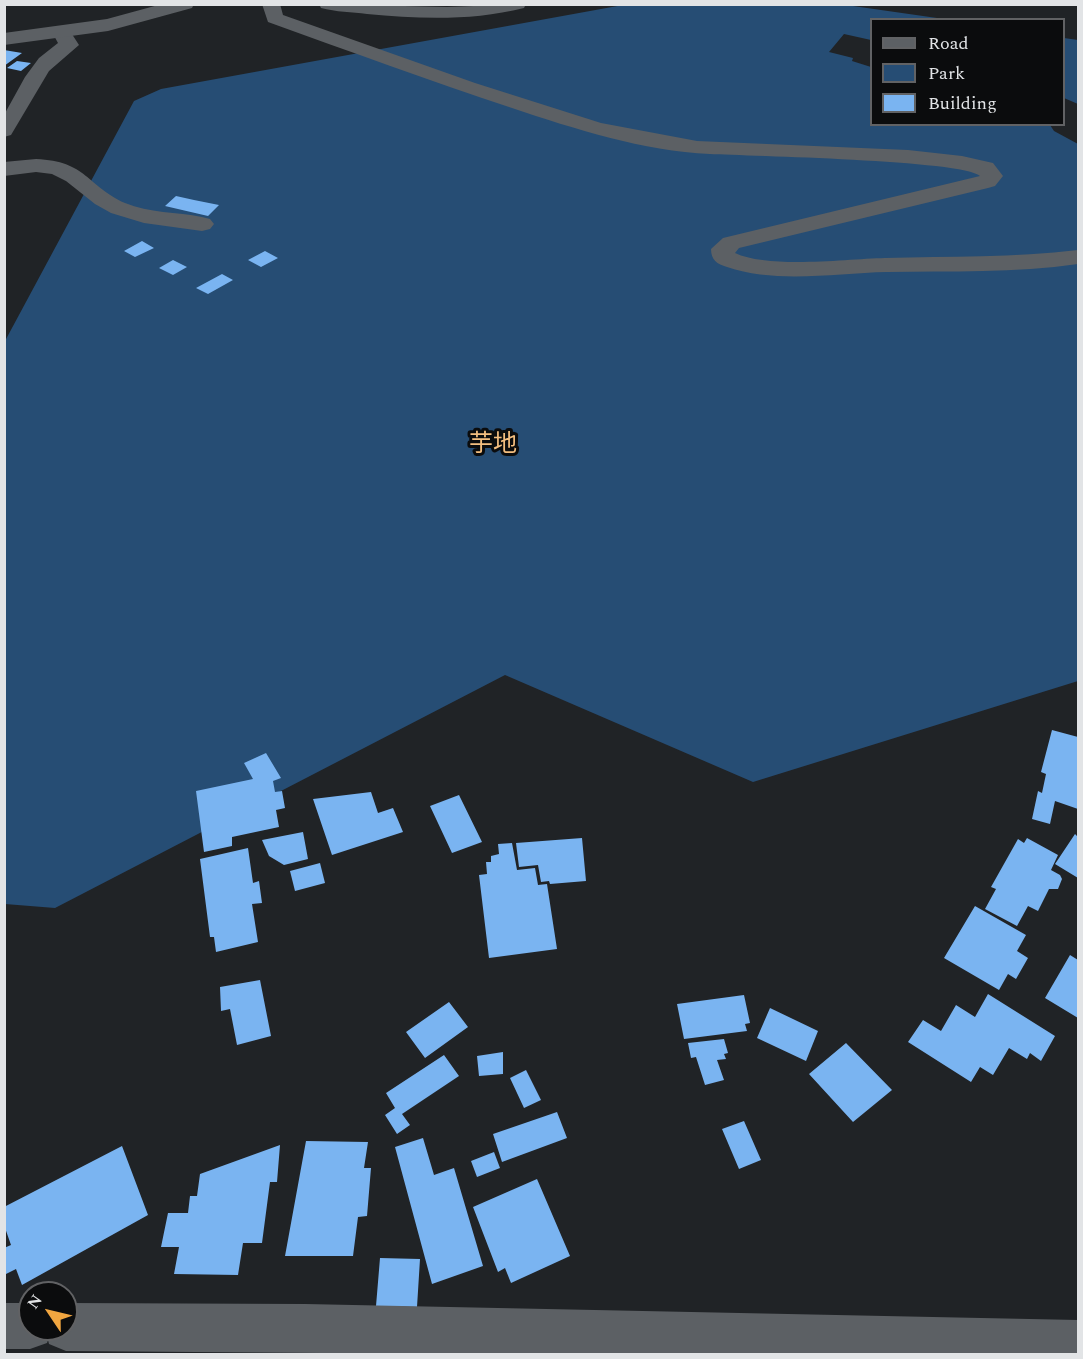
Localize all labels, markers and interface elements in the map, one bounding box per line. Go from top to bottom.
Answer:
legend [870,18,1065,126]
text: Road [928,30,969,57]
text: Park [928,60,965,87]
text: Building [928,90,997,117]
district label: 芋地 [469,432,517,460]
north arrow [18,1281,78,1341]
text: N [21,1290,48,1314]

